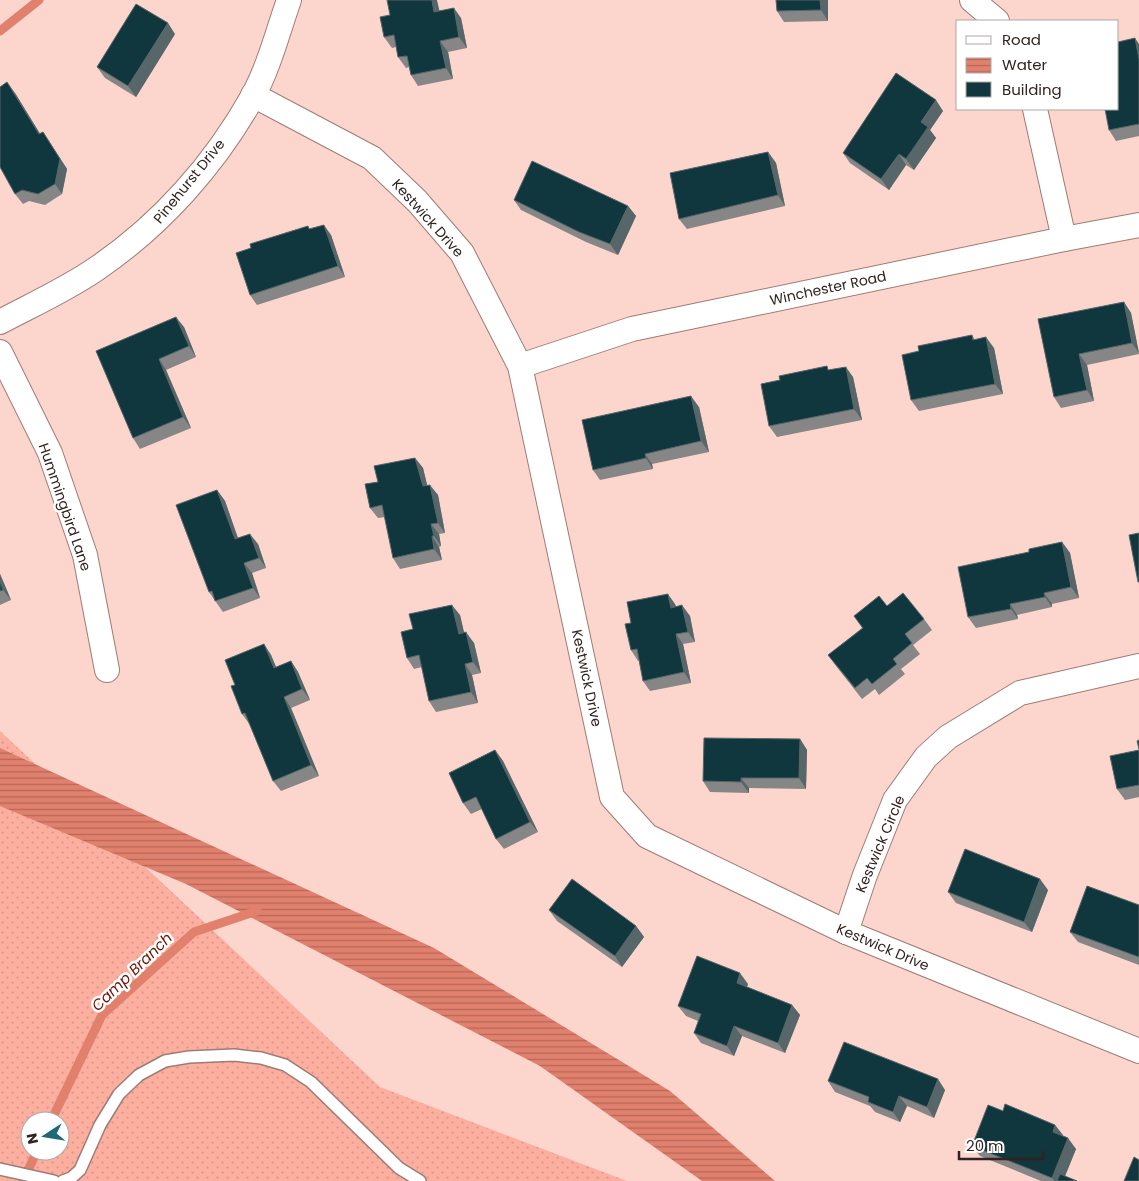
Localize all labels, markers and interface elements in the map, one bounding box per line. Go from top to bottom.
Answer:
legend [956,20,1119,110]
text: Road [1002,29,1041,50]
text: Water [1002,54,1048,75]
text: Building [1002,79,1062,100]
street label: Pinehurst Drive [149,134,230,228]
street label: Kestwick Drive [387,175,469,262]
street label: Winchester Road [768,266,888,310]
street label: Hummingbird Lane [34,440,96,574]
street label: Kestwick Drive [567,628,607,729]
street label: Kestwick Circle [850,792,910,896]
street label: Kestwick Drive [834,918,933,976]
water label: Camp Branch [87,928,177,1016]
north arrow [20,1111,70,1161]
scale bar [959,1128,1043,1160]
text: N [21,1131,43,1146]
text: 20 m [966,1135,1004,1156]

